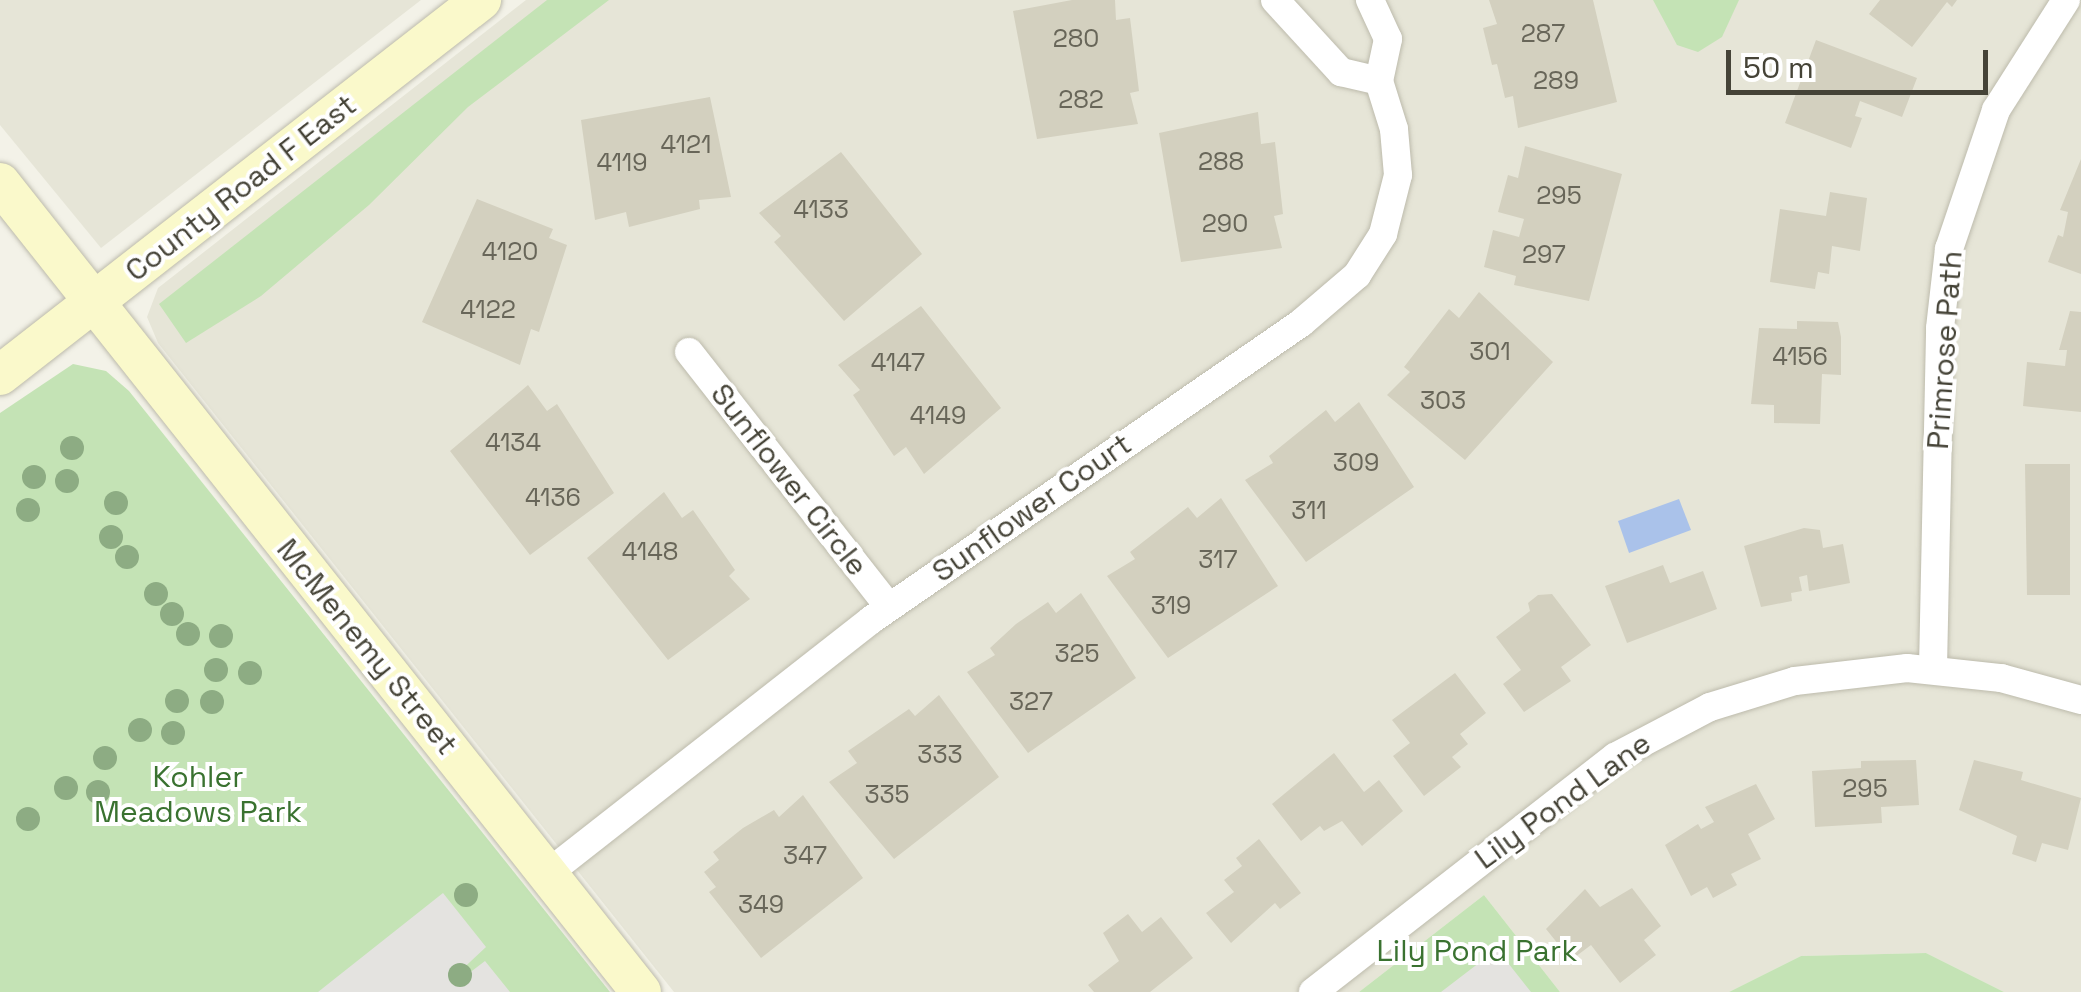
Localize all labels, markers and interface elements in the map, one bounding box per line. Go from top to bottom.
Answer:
house number: 287 [1521,18,1565,48]
house number: 280 [1053,23,1099,53]
scale bar [1731,30,1994,92]
text: 50 m [1743,48,1814,87]
house number: 289 [1533,65,1579,95]
house number: 282 [1058,84,1104,114]
street label: County Road F East [119,87,363,289]
house number: 4121 [661,129,711,159]
house number: 288 [1198,146,1244,176]
house number: 4119 [596,147,648,177]
house number: 295 [1536,180,1582,210]
house number: 4133 [793,194,849,224]
house number: 290 [1202,208,1248,238]
house number: 4120 [482,236,538,266]
house number: 297 [1522,239,1566,269]
street label: Primrose Path [1920,249,1970,451]
house number: 4122 [460,294,516,324]
house number: 301 [1469,336,1511,366]
house number: 4156 [1772,341,1828,371]
house number: 4147 [871,347,925,377]
street label: Sunflower Circle [703,377,875,583]
house number: 303 [1420,385,1466,415]
house number: 4149 [910,400,966,430]
street label: Sunflower Court [926,426,1138,590]
house number: 4134 [485,427,541,457]
house number: 309 [1333,447,1379,477]
house number: 4136 [525,482,581,512]
house number: 311 [1291,495,1327,525]
street label: McMenemy Street [269,532,465,762]
house number: 4148 [622,536,678,566]
house number: 317 [1198,544,1238,574]
house number: 319 [1151,590,1191,620]
house number: 325 [1054,638,1100,668]
house number: 327 [1009,686,1053,716]
street label: Lily Pond Lane [1468,725,1658,877]
house number: 333 [917,739,963,769]
park label: Kohler Meadows Park [94,759,302,830]
house number: 295 [1842,773,1888,803]
house number: 335 [864,779,910,809]
house number: 347 [783,840,827,870]
house number: 349 [738,889,784,919]
park label: Lily Pond Park [1376,933,1578,969]

